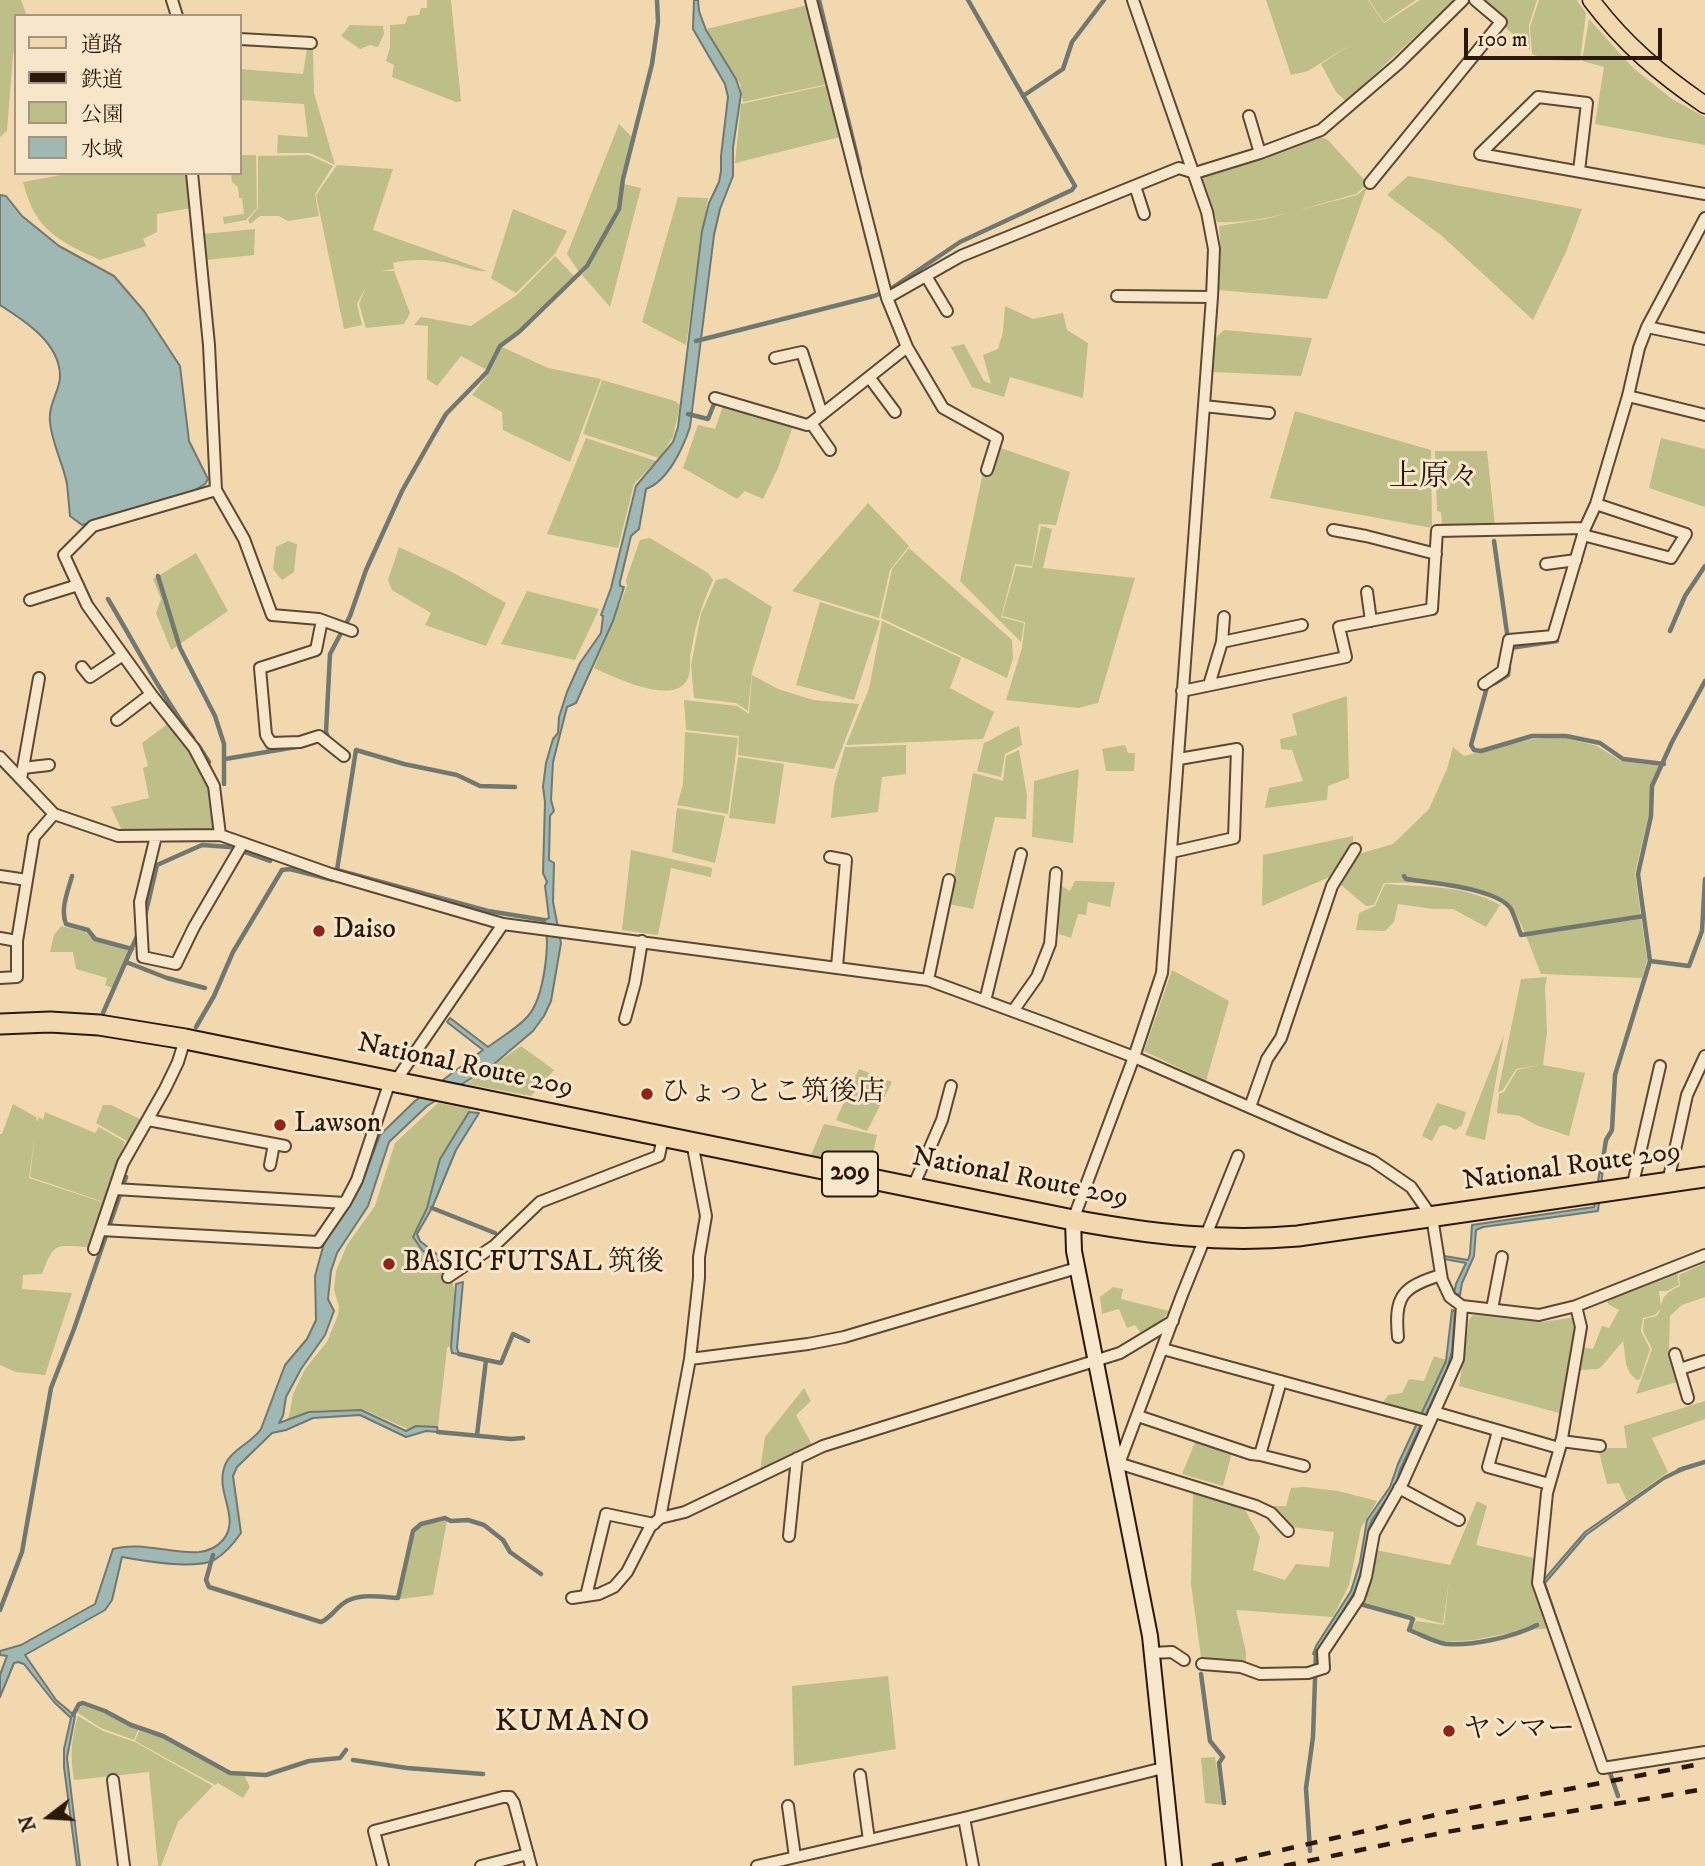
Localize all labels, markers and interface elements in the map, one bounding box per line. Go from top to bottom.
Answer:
legend [14,14,242,175]
scale bar [1467,14,1665,58]
text: 100 m [1477,27,1528,53]
text: 道路 [81,32,123,58]
text: 鉄道 [81,67,123,93]
text: 公園 [81,102,123,128]
text: 水域 [81,137,123,163]
district label: 上原々 [1389,461,1479,497]
place label: Daiso [333,914,396,948]
marker: Daiso [311,923,327,939]
street label: National Route 209 [354,1028,576,1106]
place label: ひょっとこ筑後店 [661,1077,885,1111]
marker: ひょっとこ筑後店 [639,1086,655,1102]
place label: Lawson [294,1108,381,1142]
marker: Lawson [272,1117,288,1133]
street label: National Route 209 [1461,1136,1683,1200]
street label: National Route 209 [909,1142,1131,1216]
road number: 209 [822,1152,878,1196]
place label: BASIC FUTSAL 筑後 [403,1247,664,1281]
marker: BASIC FUTSAL 筑後 [381,1256,397,1272]
district label: KUMANO [495,1704,651,1742]
place label: ヤンマー [1463,1714,1575,1748]
marker: ヤンマー [1441,1723,1457,1739]
north arrow [14,1782,84,1852]
text: N [15,1812,42,1834]

